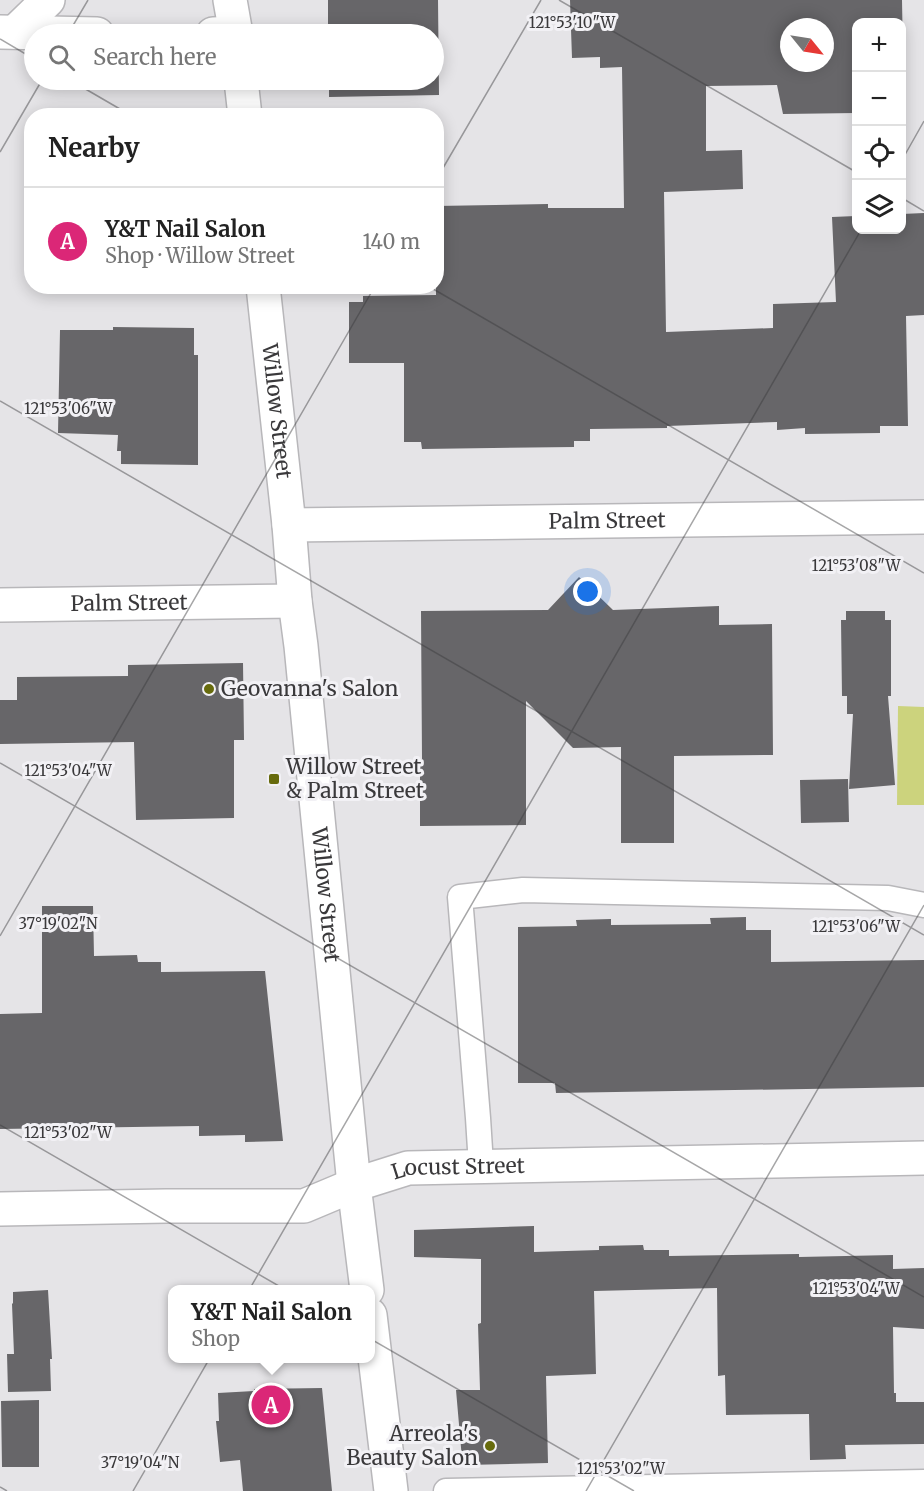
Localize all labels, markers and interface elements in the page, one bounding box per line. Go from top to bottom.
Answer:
text: 121°53'10"W [529,13,616,32]
north arrow [780,18,834,72]
map controls [852,18,906,234]
button: + [852,18,906,72]
search box [24,24,444,90]
icon: search [45,41,78,74]
text: Search here [93,43,216,71]
button: − [852,72,906,126]
button: locate [852,126,906,180]
text: Nearby [48,131,140,164]
button: layers [852,180,906,234]
text: Y&T Nail Salon [105,215,266,243]
text: A [60,229,75,254]
text: 140 m [363,229,420,254]
text: Shop · Willow Street [105,243,295,268]
street label: Willow Street [256,341,298,480]
text: 121°53'06"W [24,399,113,418]
street label: Palm Street [548,506,666,535]
text: 121°53'08"W [812,556,901,575]
your location [573,577,602,606]
street label: Palm Street [70,588,188,617]
place label: Geovanna's Salon [221,675,399,702]
marker: Geovanna's Salon [202,682,216,696]
place label: Willow Street & Palm Street [285,753,424,804]
text: 121°53'04"W [24,761,113,780]
marker: Willow Street & Palm Street [267,772,281,786]
street label: Willow Street [306,825,346,964]
text: 37°19'02"N [18,914,98,933]
text: 121°53'06"W [812,917,901,936]
text: 121°53'02"W [24,1123,113,1142]
street label: Locust Street [388,1152,525,1185]
text: 121°53'04"W [812,1279,901,1298]
popup [168,1285,375,1363]
text: Y&T Nail Salon [191,1298,352,1326]
text: Shop [191,1326,240,1351]
pin: A [252,1382,290,1428]
place label: Arreola's Beauty Salon [346,1420,478,1471]
marker: Arreola's Beauty Salon [483,1439,497,1453]
text: 37°19'04"N [101,1453,180,1472]
text: 121°53'02"W [577,1459,666,1478]

